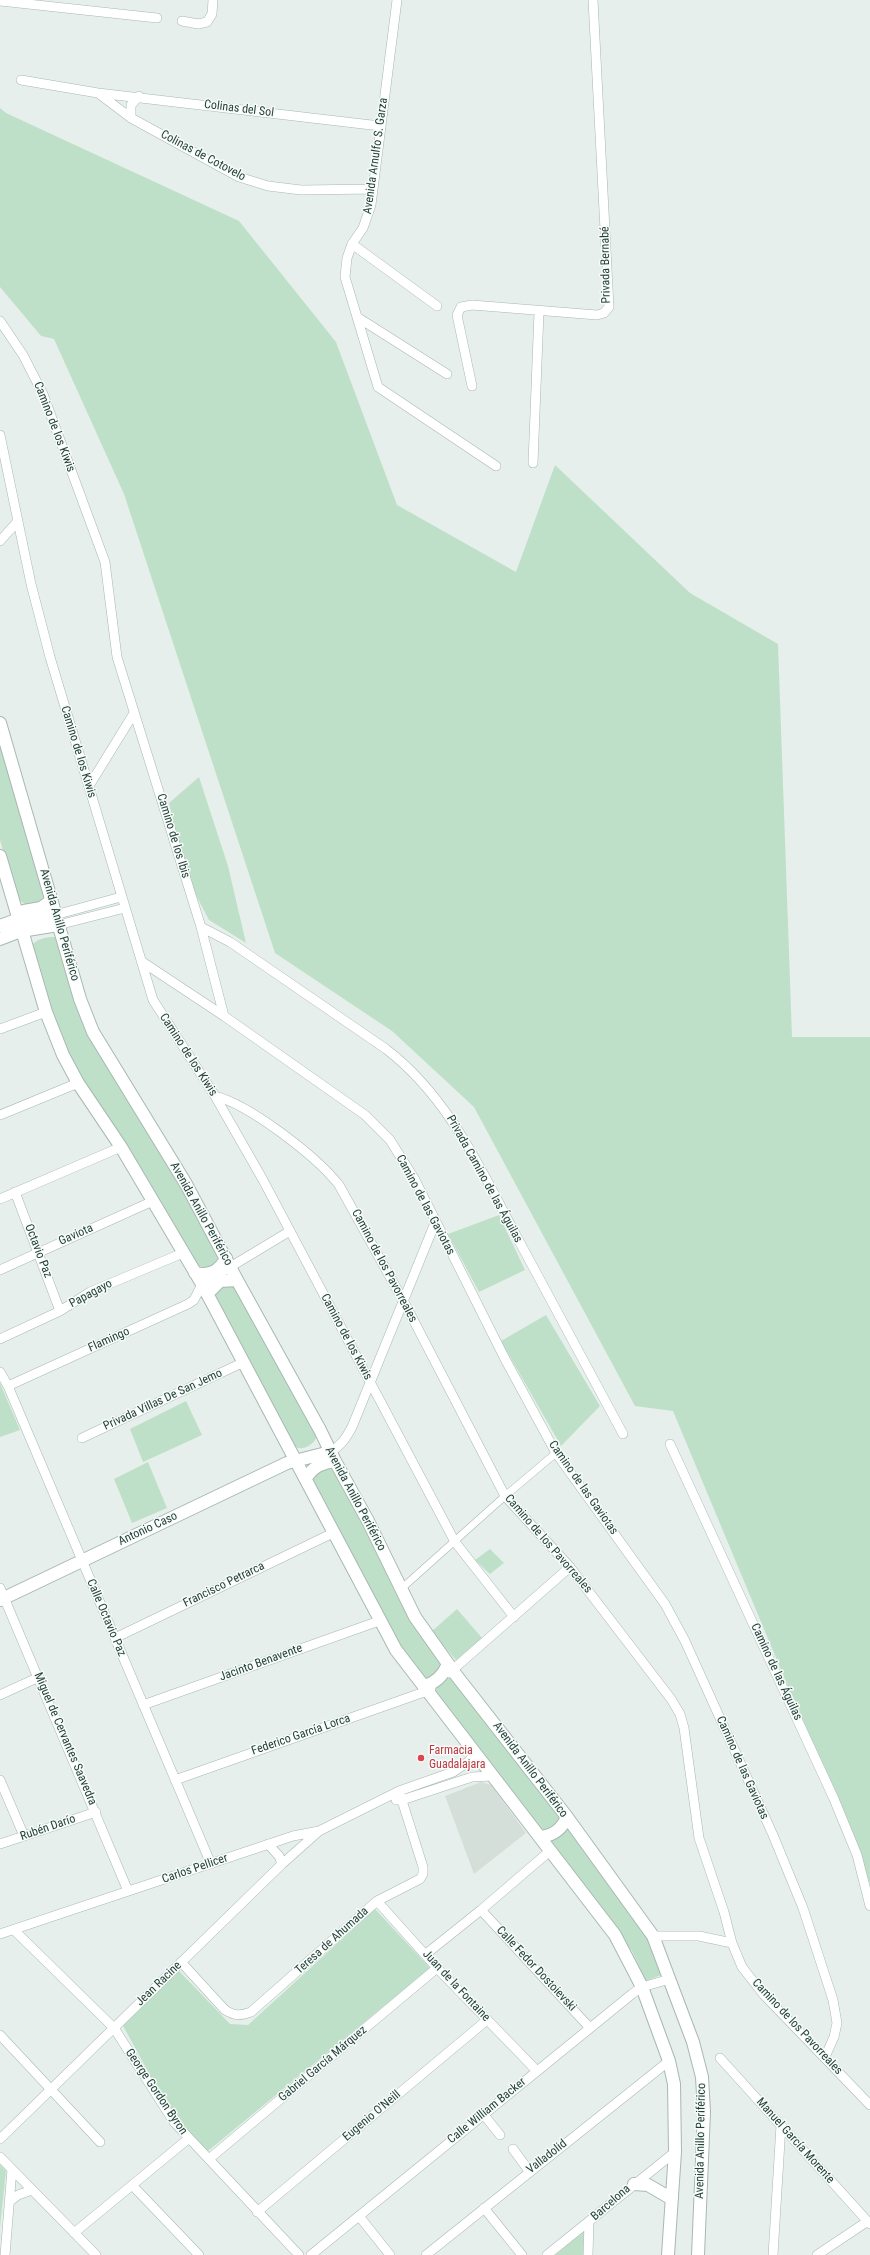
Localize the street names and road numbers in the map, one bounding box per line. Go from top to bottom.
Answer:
street label: Avenida Arnulfo S. Garza [361,97,391,215]
street label: Colinas del Sol [203,98,275,120]
street label: Colinas de Cotovelo [158,128,248,184]
street label: Privada Bernabé [598,226,614,304]
street label: Camino de los Kiwis [30,380,78,474]
street label: Camino de los Kiwis [57,704,99,800]
street label: Camino de los Ibis [153,792,193,880]
street label: Avenida Anillo Periférico [36,867,82,983]
street label: Camino de los Kiwis [156,1011,220,1099]
street label: Privada Camino de las Águilas [443,1113,525,1245]
street label: Camino de las Gaviotas [392,1152,458,1258]
street label: Avenida Anillo Periférico [167,1160,235,1268]
street label: Camino de los Pavorreales [348,1207,420,1325]
street label: Gaviota [57,1221,95,1249]
street label: Octavio Paz [21,1222,55,1280]
street label: Papagayo [67,1277,115,1311]
street label: Camino de los Kiwis [317,1291,375,1383]
street label: Flamingo [86,1325,132,1355]
street label: Privada Villas De San Jemo [101,1366,225,1434]
street label: Camino de las Gaviotas [545,1438,621,1538]
street label: Avenida Anillo Periférico [321,1444,389,1554]
street label: Camino de los Pavorreales [501,1492,595,1596]
street label: Antonio Caso [116,1509,180,1549]
street label: Francisco Petrarca [181,1559,267,1611]
street label: Calle Octavio Paz [83,1577,129,1659]
street label: Camino de las Águilas [747,1621,805,1723]
street label: Jacinto Benavente [218,1641,304,1685]
street label: Miguel de Cervantes Saavedra [31,1671,99,1807]
street label: Federico García Lorca [250,1711,352,1759]
street label: Camino de las Gaviotas [713,1714,771,1822]
street label: Avenida Anillo Periférico [489,1719,571,1821]
street label: Rubén Darío [19,1812,77,1844]
street label: Carlos Pellicer [160,1851,230,1887]
street label: Teresa de Ahumada [292,1904,372,1978]
street label: Calle Fedor Dostoievski [493,1924,579,2014]
street label: Juan de la Fontaine [419,1947,493,2025]
street label: Jean Racine [133,1959,185,2009]
street label: Camino de los Pavorreales [749,1976,845,2078]
street label: Gabriel García Márquez [276,2023,370,2105]
street label: George Gordon Byron [122,2046,190,2138]
street label: Calle William Backer [445,2075,529,2147]
street label: Avenida Anillo Periférico [693,2083,709,2199]
street label: Eugenio O'Neill [340,2088,404,2144]
street label: Manuel García Morente [753,2095,837,2187]
street label: Valladolid [524,2137,570,2177]
street label: Barcelona [588,2182,634,2224]

